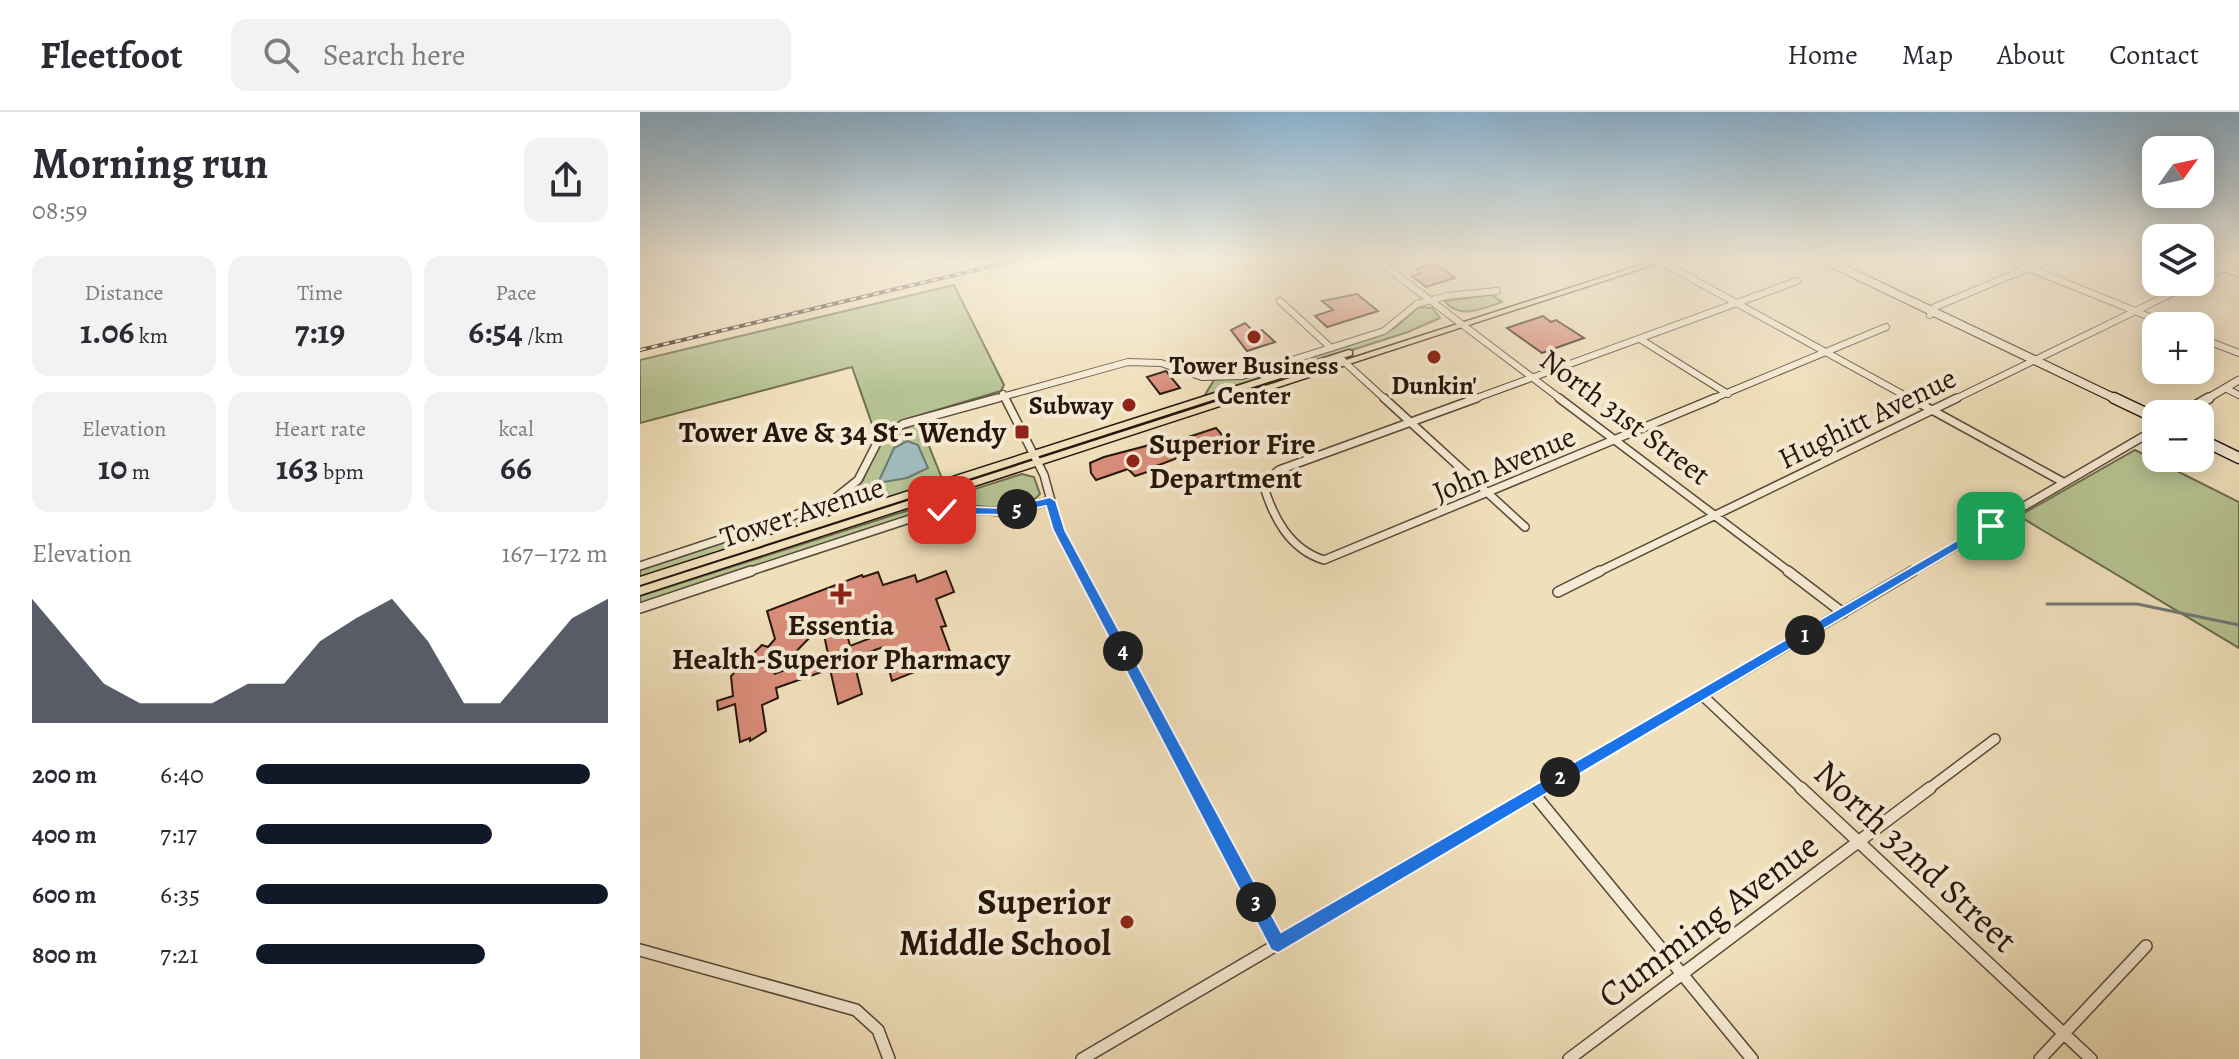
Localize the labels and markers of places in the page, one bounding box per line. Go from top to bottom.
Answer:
marker: Tower Business Center [1245,328,1263,346]
place label: Tower Business Center [1169,348,1339,413]
marker: Dunkin' [1425,348,1443,366]
place label: Dunkin' [1391,368,1477,403]
place label: Subway [1029,388,1114,423]
marker: Subway [1120,396,1138,414]
place label: Tower Ave & 34 St - Wendy [679,412,1007,452]
marker: Tower Ave & 34 St - Wendy [1013,423,1031,441]
place label: Superior Fire Department [1149,424,1316,498]
marker: Superior Fire Department [1124,452,1142,470]
pin [908,476,976,544]
pin: 5 [997,489,1037,529]
pin [1957,492,2025,560]
marker: Essentia Health-Superior Pharmacy [832,585,850,603]
place label: Essentia Health-Superior Pharmacy [672,605,1011,679]
pin: 1 [1785,615,1825,655]
pin: 4 [1103,631,1143,671]
pin: 2 [1540,757,1580,797]
place label: Superior Middle School [899,877,1112,967]
pin: 3 [1236,882,1276,922]
marker: Superior Middle School [1118,913,1136,931]

